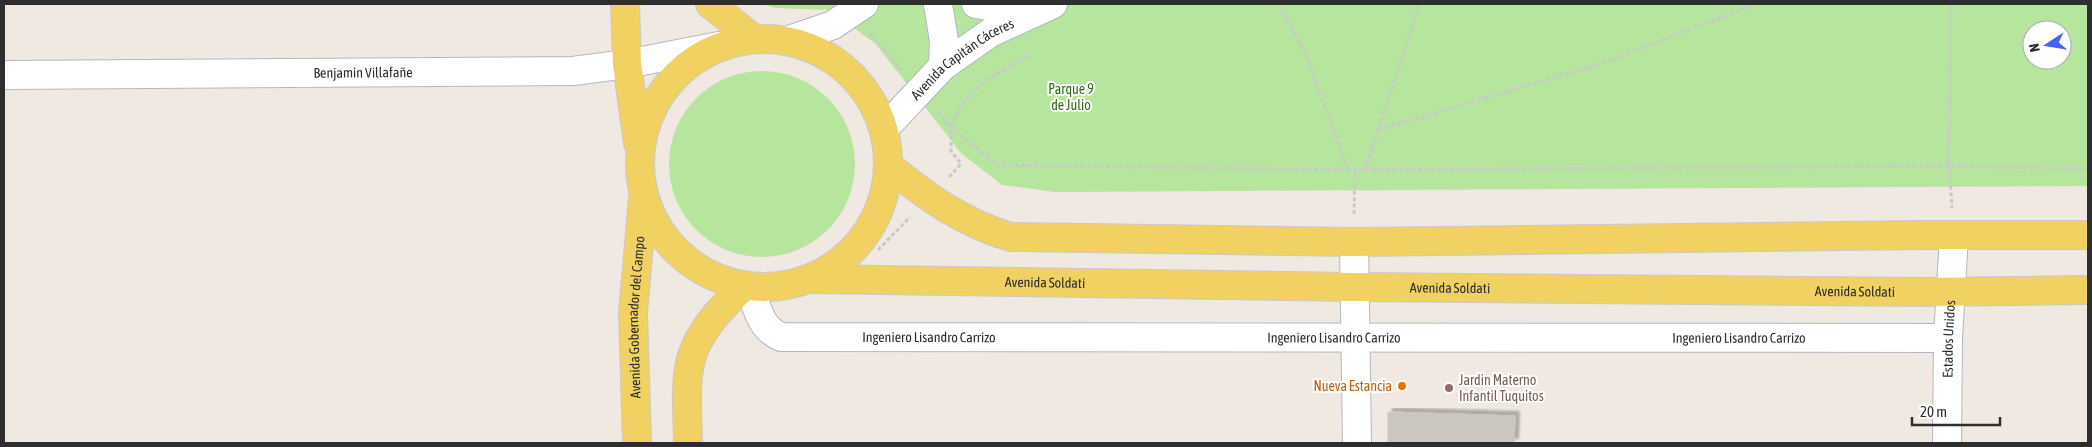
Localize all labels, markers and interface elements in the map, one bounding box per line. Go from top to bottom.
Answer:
street label: Avenida Capitán Cáceres [908,15,1016,103]
north arrow [2022,20,2072,70]
text: N [2026,42,2043,53]
street label: Benjamín Villafañe [313,64,413,81]
park label: Parque 9 de Julio [1048,81,1094,113]
street label: Avenida Gobernador del Campo [625,235,648,399]
street label: Avenida Soldati [1005,274,1085,291]
street label: Avenida Soldati [1410,279,1490,296]
street label: Avenida Soldati [1815,283,1895,300]
street label: Estados Unidos [1940,300,1958,378]
street label: Ingeniero Lisandro Carrizo [862,329,996,345]
street label: Ingeniero Lisandro Carrizo [1267,329,1401,346]
street label: Ingeniero Lisandro Carrizo [1672,330,1806,346]
place label: Jardin Materno Infantil Tuquitos [1459,372,1544,404]
place label: Nueva Estancia [1314,378,1392,394]
marker: Nueva Estancia [1396,380,1408,392]
marker: Jardin Materno Infantil Tuquitos [1443,382,1455,394]
scale bar [1912,394,2000,426]
text: 20 m [1920,403,1947,420]

